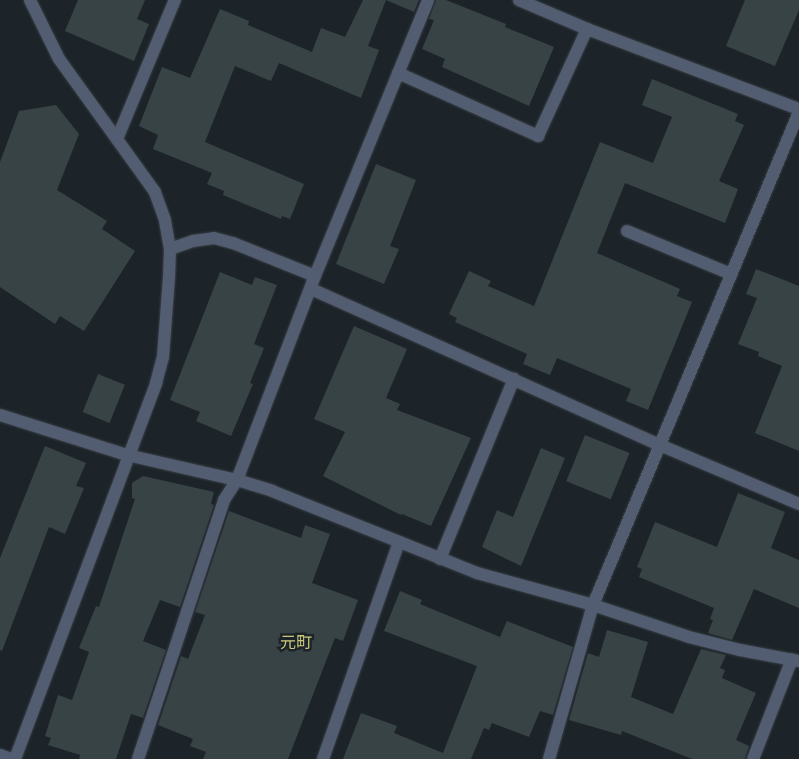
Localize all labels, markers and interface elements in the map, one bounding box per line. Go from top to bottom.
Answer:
district label: 元町 [280,633,312,653]

